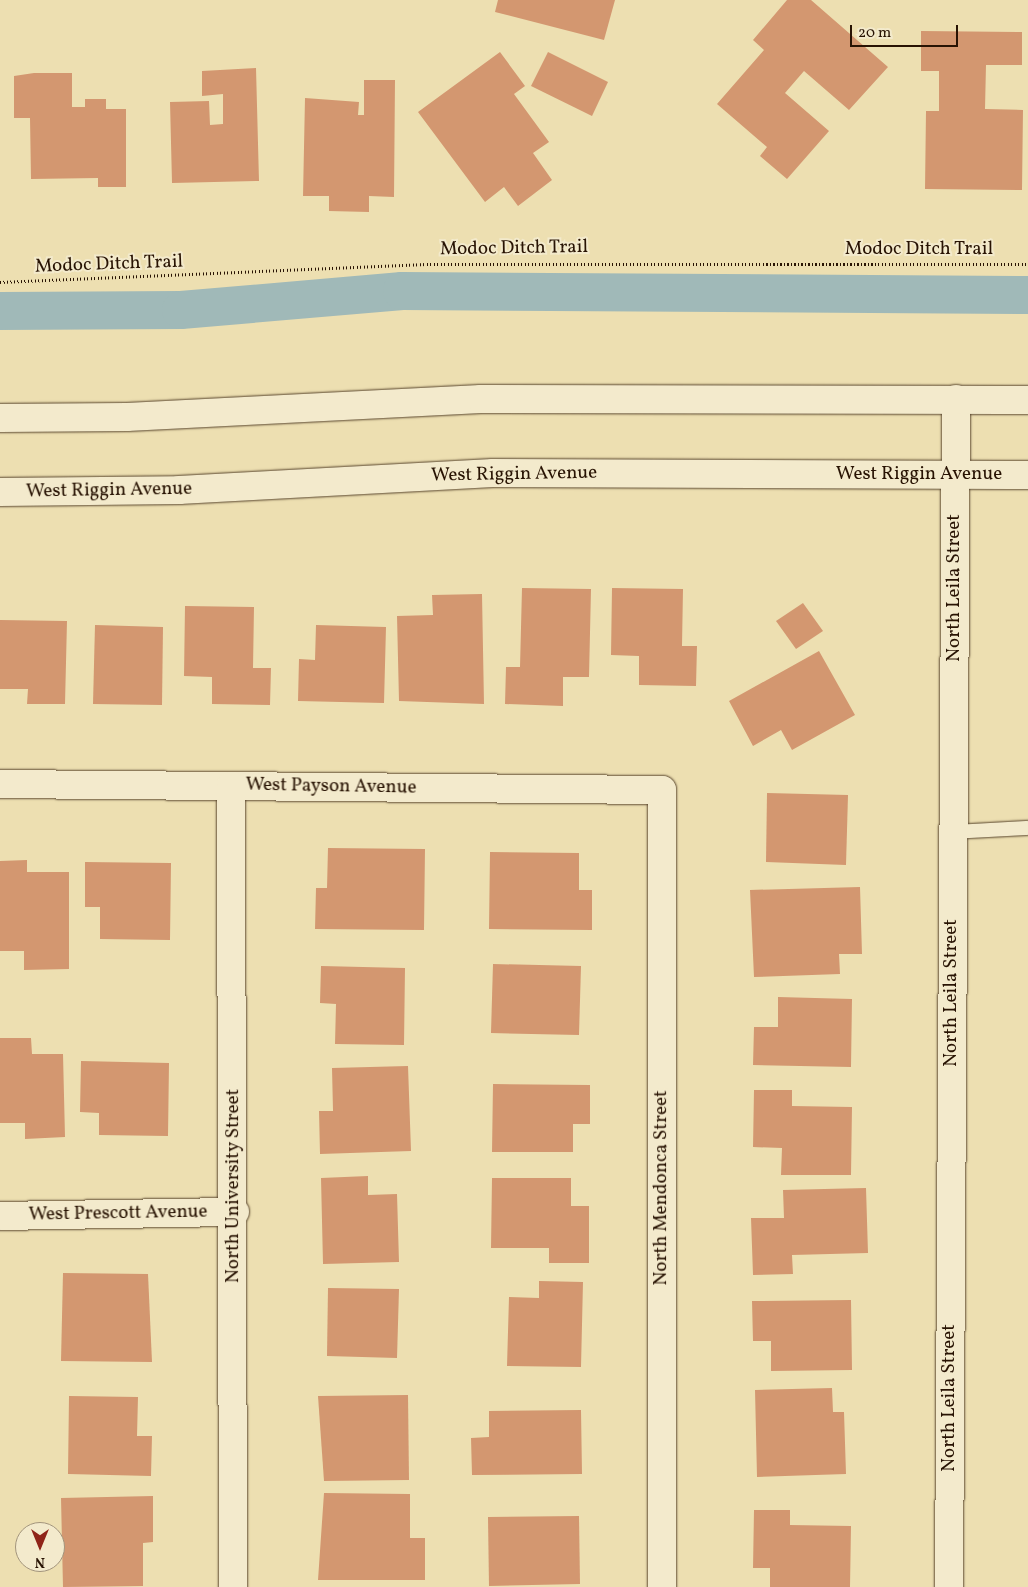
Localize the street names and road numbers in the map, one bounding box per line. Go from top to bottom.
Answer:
street label: Modoc Ditch Trail [439,236,589,262]
street label: Modoc Ditch Trail [845,239,993,261]
street label: Modoc Ditch Trail [34,251,184,279]
street label: West Riggin Avenue [431,462,597,488]
street label: West Riggin Avenue [836,464,1002,486]
street label: West Riggin Avenue [26,478,192,504]
street label: North Leila Street [944,514,966,662]
street label: West Payson Avenue [245,774,417,800]
street label: North Leila Street [941,919,963,1067]
street label: North University Street [223,1088,245,1284]
street label: North Mendonca Street [651,1090,673,1286]
street label: West Prescott Avenue [28,1201,208,1227]
street label: North Leila Street [939,1324,961,1472]

